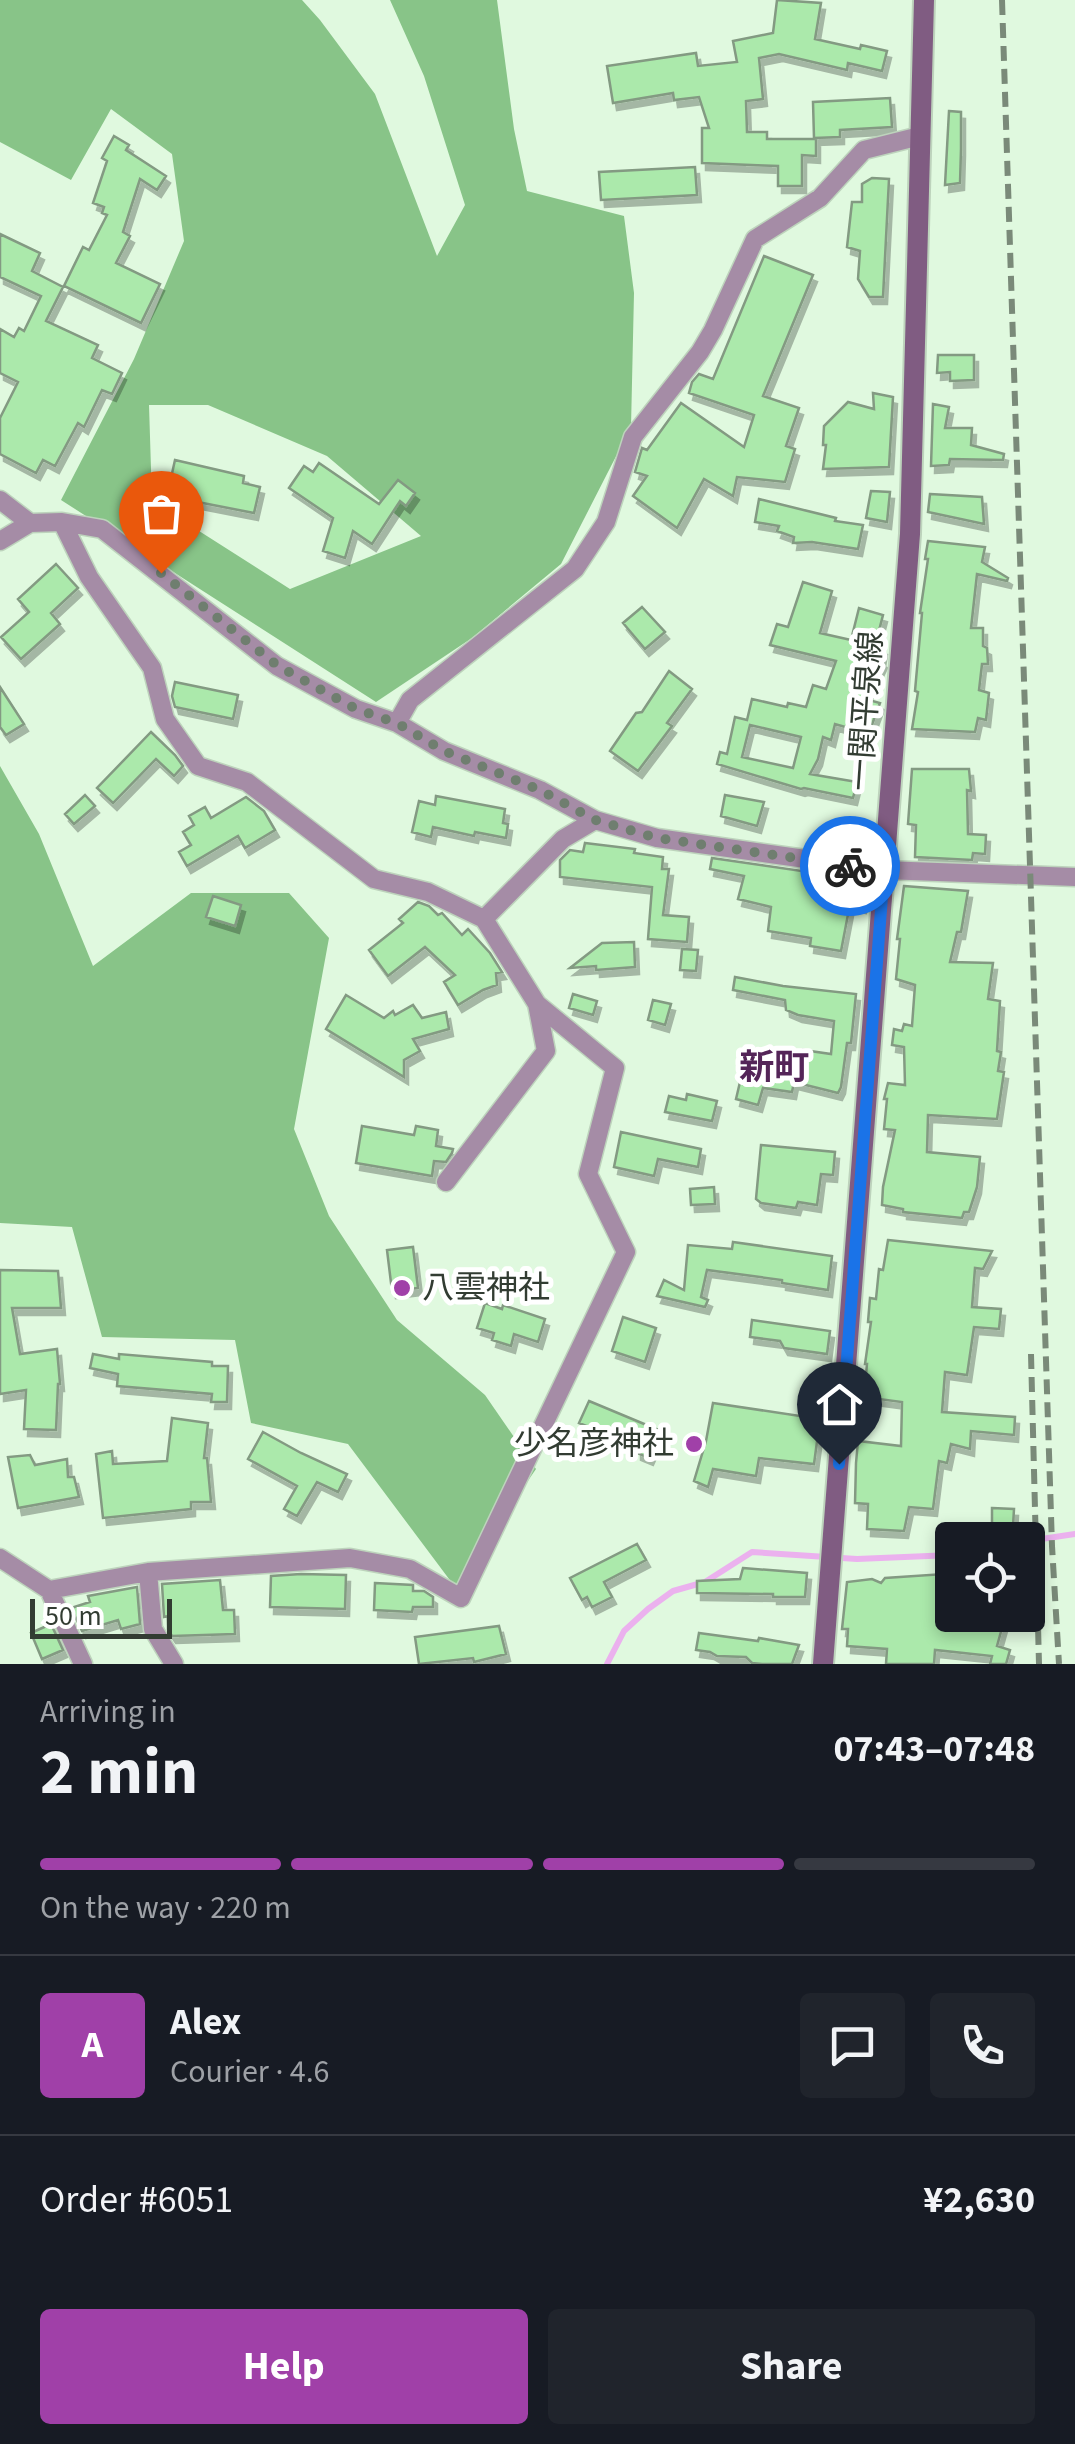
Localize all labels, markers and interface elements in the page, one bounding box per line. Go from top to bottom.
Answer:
pin [119,471,204,574]
icon: bag [134,486,189,541]
street label: 一関平泉線 [837,630,895,792]
courier [800,816,900,916]
icon: bike [823,839,878,894]
district label: 新町 [739,1043,809,1093]
place label: 八雲神社 [422,1265,550,1311]
marker: 八雲神社 [391,1277,413,1299]
pin [797,1362,882,1465]
icon: home [812,1377,867,1432]
place label: 少名彦神社 [514,1421,674,1467]
marker: 少名彦神社 [683,1433,705,1455]
map controls [935,1522,1045,1632]
button: locate [935,1522,1045,1632]
scale bar [30,1594,172,1638]
text: 50 m [45,1596,102,1636]
text: Arriving in [40,1689,176,1735]
text: 07:43–07:48 [833,1722,1035,1776]
text: 2 min [40,1726,198,1819]
text: On the way · 220 m [40,1885,291,1931]
button: chat [800,1993,905,2098]
button: phone [930,1993,1035,2098]
text: Alex [170,1995,241,2049]
text: A [82,2018,103,2072]
text: Courier · 4.6 [170,2049,330,2095]
text: Order #6051 [40,2173,233,2227]
text: ¥2,630 [923,2173,1035,2227]
button: Help [40,2309,528,2424]
button: Share [548,2309,1035,2424]

